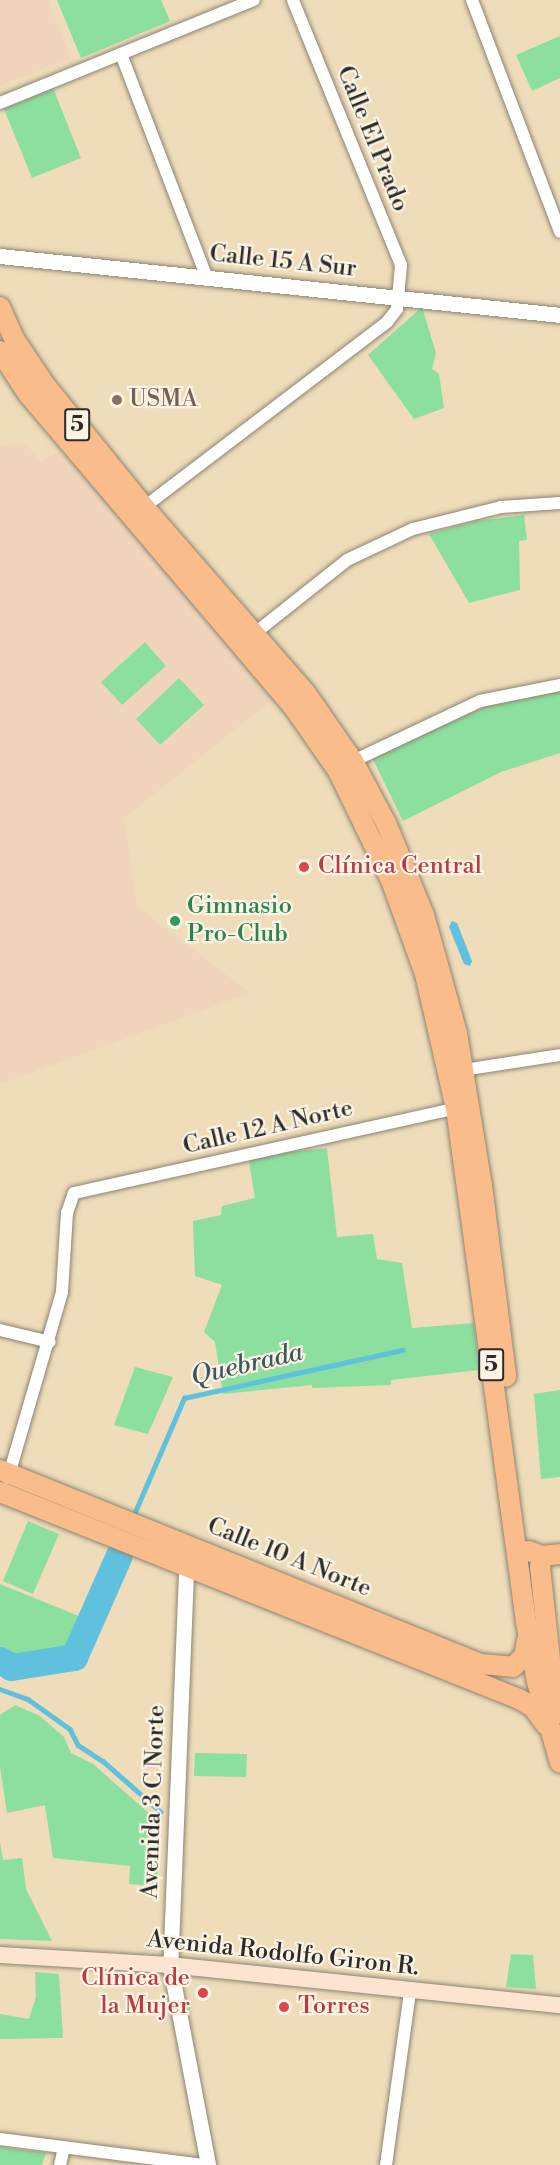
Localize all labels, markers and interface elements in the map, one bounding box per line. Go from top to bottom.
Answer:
street label: Calle El Prado [330,62,414,216]
street label: Calle 15 A Sur [208,240,358,284]
place label: USMA [129,386,198,414]
marker: USMA [110,393,124,407]
road number: 5 [64,406,90,444]
place label: Clínica Central [318,853,482,881]
marker: Clínica Central [295,858,313,876]
place label: Gimnasio Pro-Club [187,893,292,949]
marker: Gimnasio Pro-Club [168,914,182,928]
street label: Calle 12 A Norte [180,1094,356,1162]
water label: Quebrada [188,1337,306,1393]
road number: 5 [478,1346,504,1384]
street label: Calle 10 A Norte [203,1512,375,1604]
street label: Avenida 3 C Norte [136,1705,172,1899]
street label: Avenida Rodolfo Giron R. [146,1925,420,1983]
place label: Clínica de la Mujer [81,1965,190,2021]
marker: Clínica de la Mujer [194,1984,212,2002]
place label: Torres [298,1993,370,2021]
marker: Torres [275,1998,293,2016]

